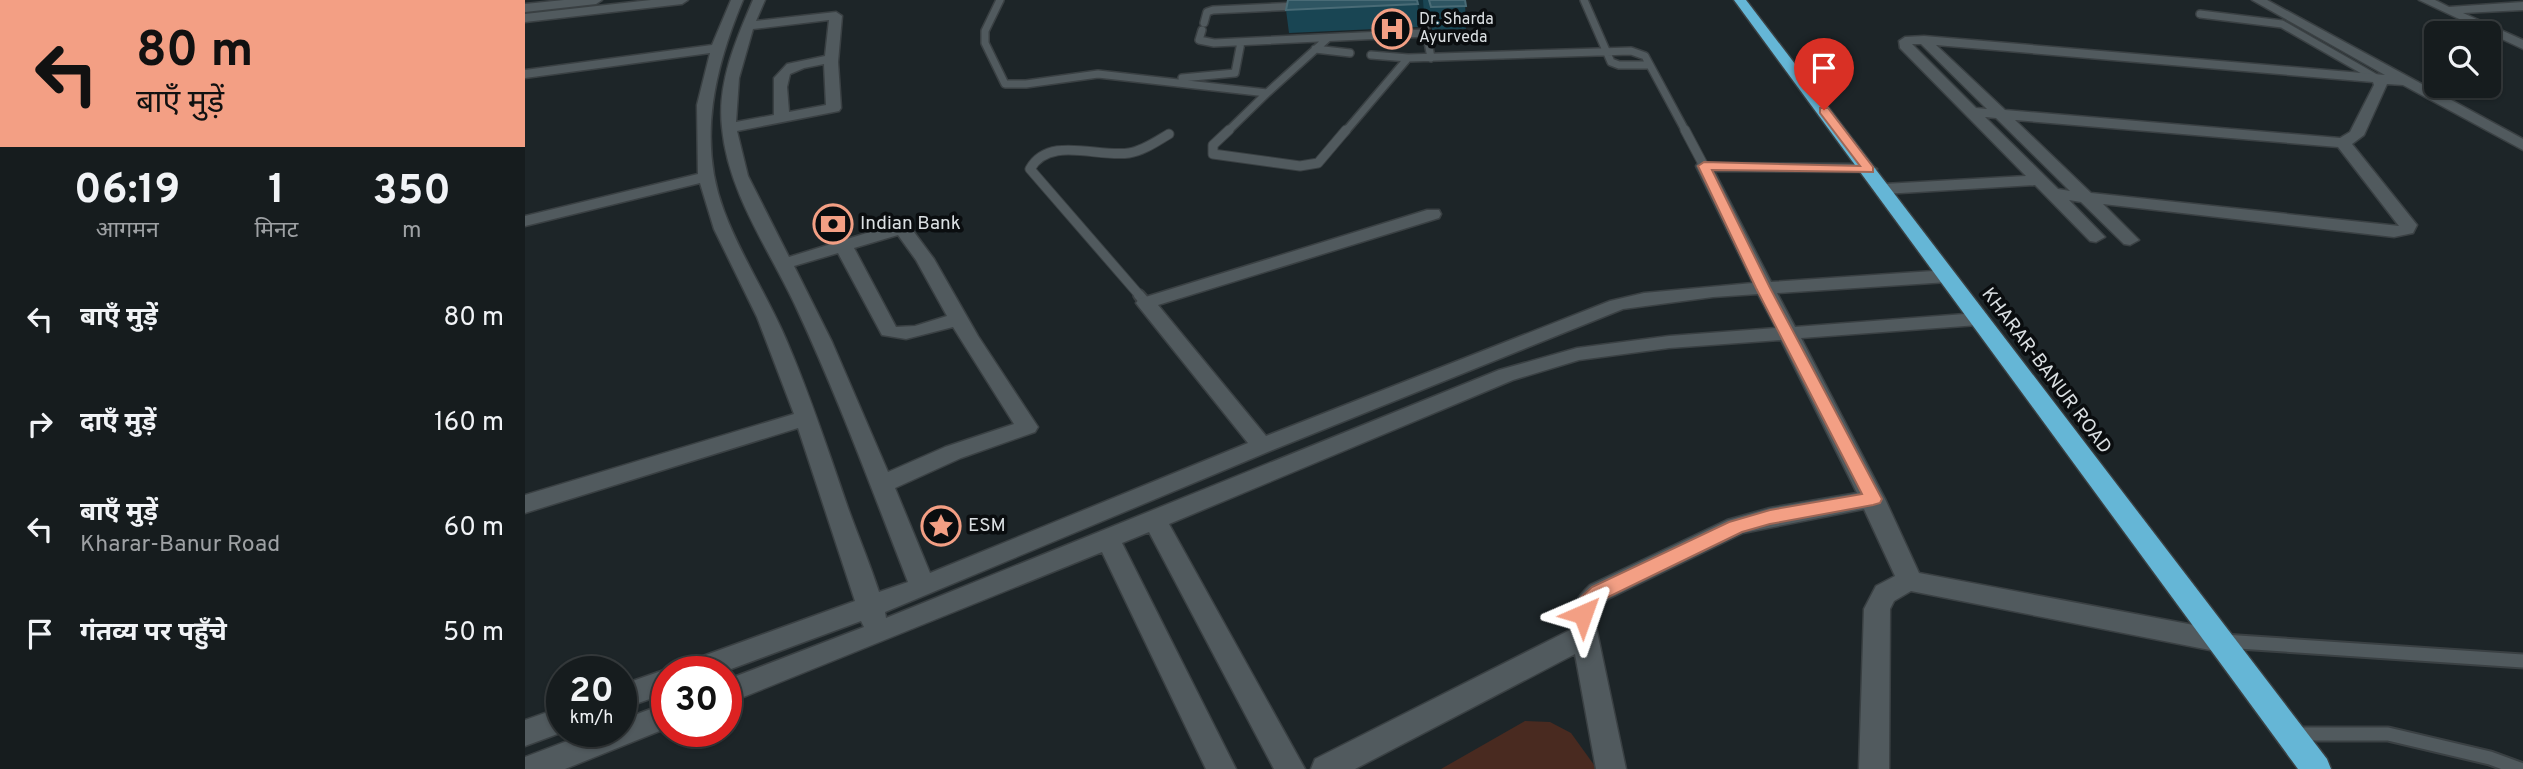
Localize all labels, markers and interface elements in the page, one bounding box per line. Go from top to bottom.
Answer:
hospital icon: Dr. Sharda Ayurveda [1371,8,1413,50]
place label: Dr. Sharda Ayurveda [1419,10,1494,48]
map controls [2424,21,2501,98]
button: search [2424,21,2501,98]
text: 80 m [136,22,253,84]
icon: left [21,28,112,119]
pin [1794,38,1854,110]
icon: arrive [1805,49,1843,87]
text: बाएँ मुड़ें [136,84,224,124]
text: 06:19 [74,165,180,218]
text: 1 [268,165,285,218]
text: 350 [373,166,451,219]
bank icon: Indian Bank [812,203,854,245]
place label: Indian Bank [860,212,961,236]
text: आगमन [96,217,159,246]
text: मिनट [254,217,298,246]
text: m [402,217,421,246]
street label: KHARAR-BANUR ROAD [1976,283,2116,459]
icon: left [21,300,59,338]
text: बाएँ मुड़ें [80,302,158,335]
text: 80 m [444,302,504,335]
icon: right [21,405,59,443]
text: दाएँ मुड़ें [80,407,156,440]
text: 160 m [434,407,504,440]
text: बाएँ मुड़ें [80,497,158,530]
place icon: ESM [920,505,962,547]
icon: left [21,510,59,548]
text: 60 m [444,512,504,545]
place label: ESM [968,514,1006,538]
text: Kharar-Banur Road [80,531,280,560]
position arrow [1546,577,1620,651]
icon: arrive [21,615,59,653]
text: गंतव्य पर पहुँचे [80,617,227,650]
text: 50 m [443,617,504,650]
speed limit sign: 30 [651,656,742,747]
text: 20 [569,670,614,714]
text: km/h [570,707,613,730]

